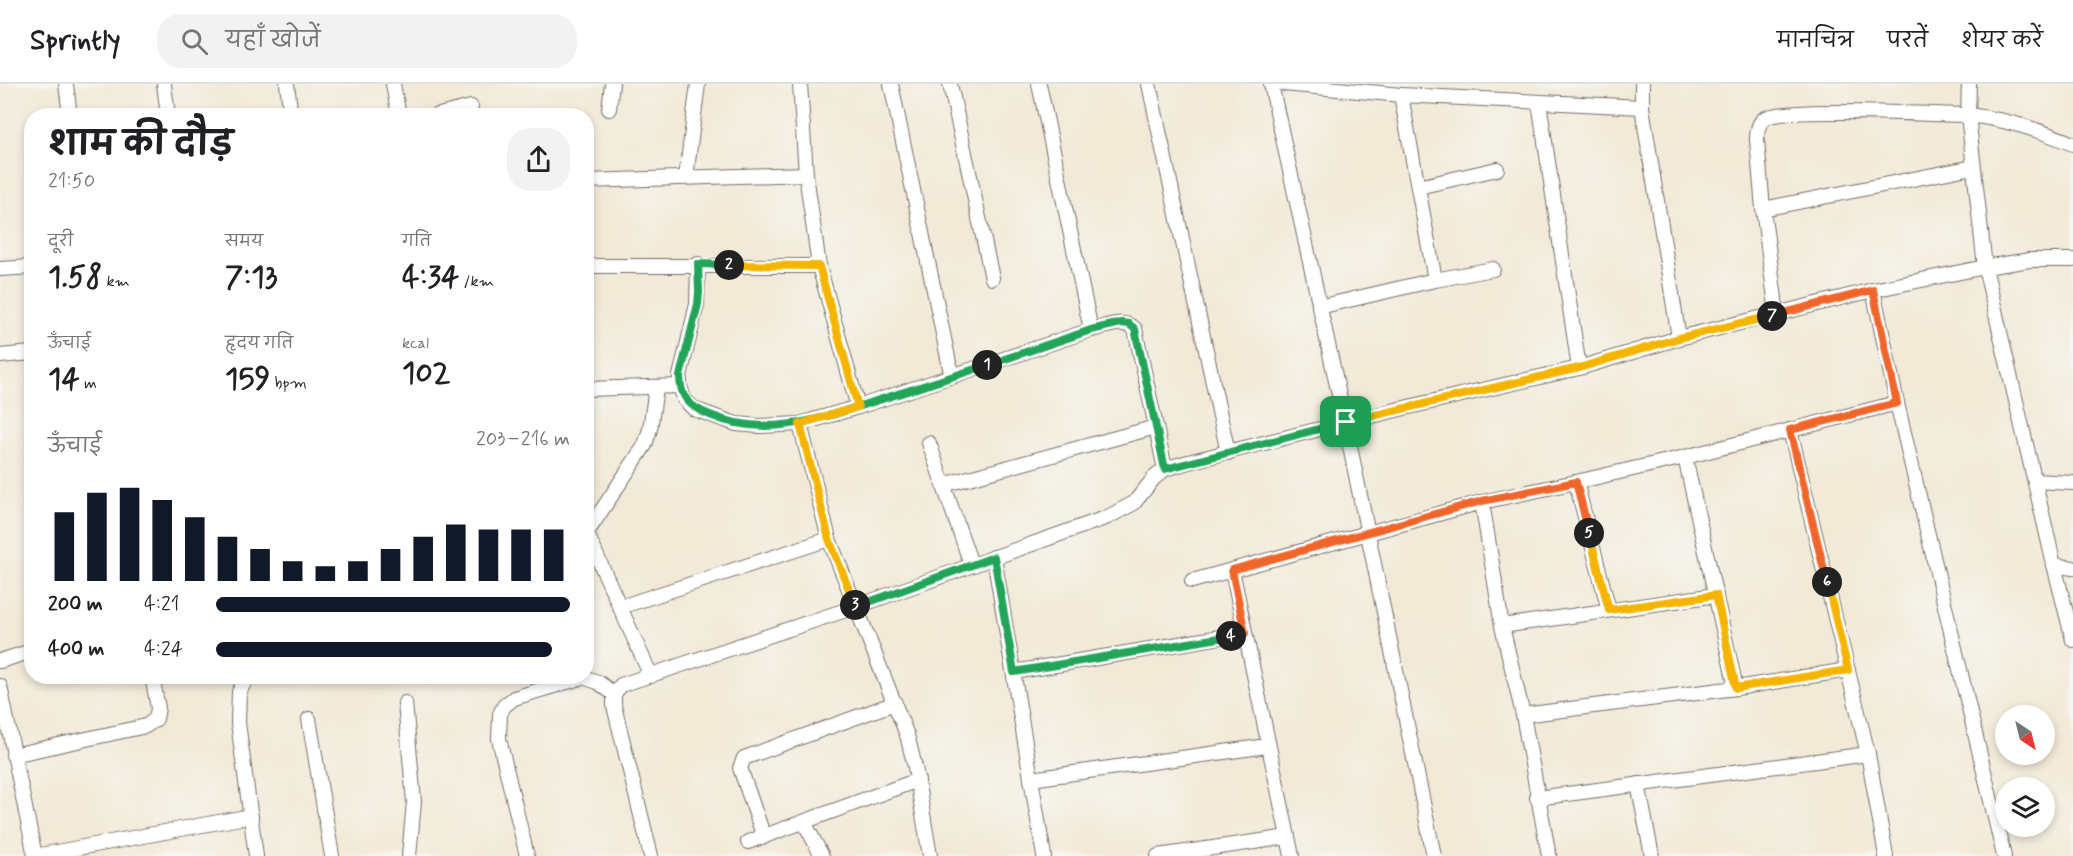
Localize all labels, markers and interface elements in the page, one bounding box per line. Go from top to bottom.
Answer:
search box [157,14,577,68]
text: Sprintly [30,23,121,60]
icon: search [178,25,211,58]
text: यहाँ खोजें [226,27,320,55]
text: मानचित्र [1777,27,1854,55]
text: परतें [1887,27,1928,55]
text: शेयर करें [1961,27,2043,55]
text: शाम की दौड़ [48,123,233,167]
button: share [507,128,570,191]
text: 21:50 [48,168,95,195]
text: दूरी [48,231,73,252]
text: समय [225,231,263,252]
text: गति [402,231,431,252]
pin: 2 [714,250,744,280]
text: 2 [725,254,733,275]
text: 1.58 [48,258,102,297]
text: 7:13 [225,258,277,297]
text: 4:34 [402,258,459,297]
text: km [102,271,130,292]
text: /km [459,271,494,292]
pin: 7 [1757,301,1787,331]
text: 7 [1767,305,1777,326]
text: ऊँचाई [48,333,91,354]
text: हृदय गति [225,333,293,354]
text: kcal [402,333,429,354]
pin: 1 [972,350,1002,380]
text: 102 [402,354,450,393]
text: 1 [983,354,991,375]
text: 14 [48,360,80,399]
text: 159 [225,360,270,399]
text: m [80,373,97,394]
text: bpm [270,373,307,394]
pin [1320,396,1371,447]
icon: arrive [1329,405,1362,438]
text: 203–216 m [476,426,570,453]
text: ऊँचाई [48,433,102,460]
pin: 5 [1574,518,1604,548]
text: 5 [1584,522,1594,543]
pin: 6 [1812,567,1842,597]
text: 6 [1823,571,1831,592]
pin: 3 [840,590,870,620]
text: 200 m [48,591,103,618]
text: 4:21 [144,591,179,618]
text: 3 [851,594,859,615]
pin: 4 [1216,621,1246,651]
text: 4 [1226,625,1236,646]
text: 400 m [48,636,104,663]
text: 4:24 [144,636,183,663]
north arrow [1995,705,2055,765]
map controls [1995,705,2055,837]
button: layers [1995,777,2055,837]

